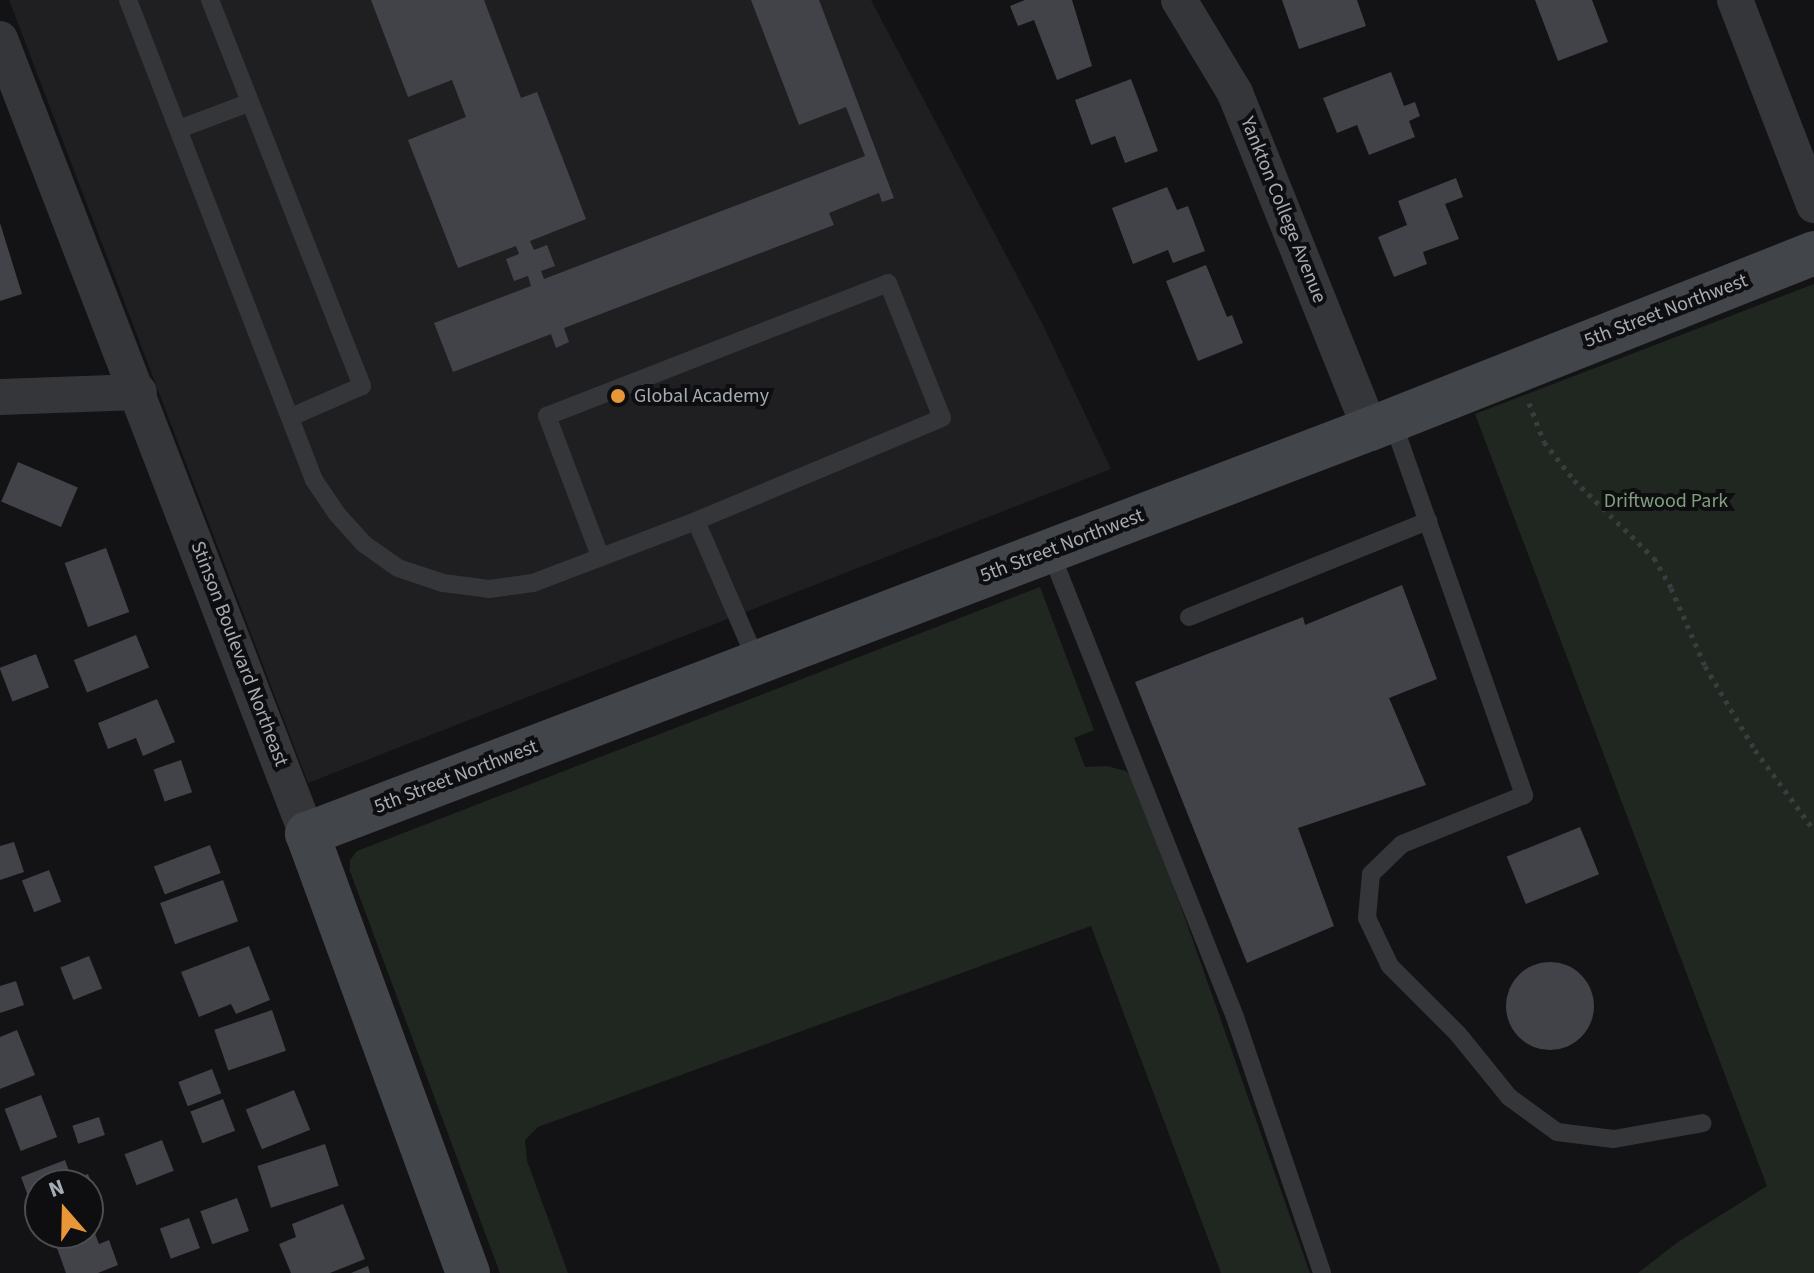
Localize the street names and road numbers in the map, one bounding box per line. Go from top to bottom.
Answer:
street label: Yankton College Avenue [1235,113,1331,307]
street label: 5th Street Northwest [1581,269,1751,353]
street label: 5th Street Northwest [977,504,1147,588]
street label: Stinson Boulevard Northeast [185,538,293,770]
street label: 5th Street Northwest [371,735,541,819]

